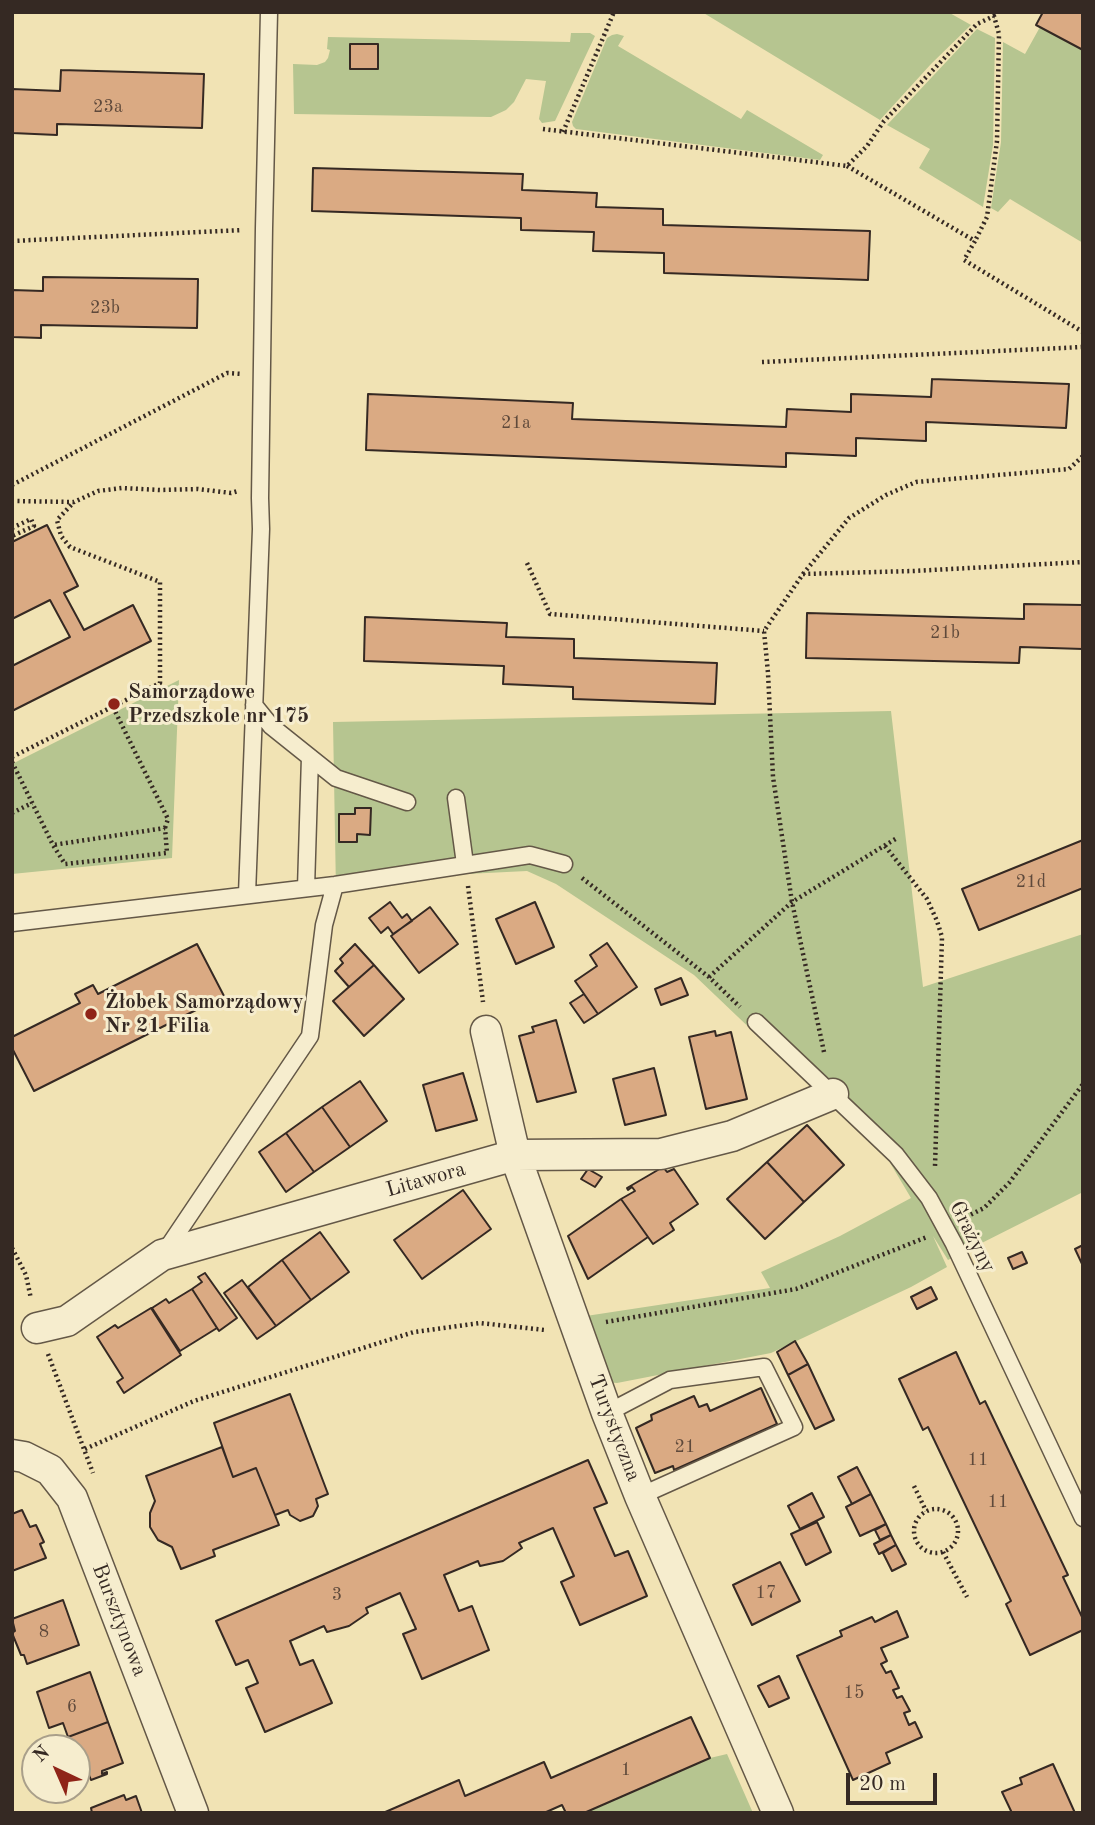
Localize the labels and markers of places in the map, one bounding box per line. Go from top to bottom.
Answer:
place label: Samorządowe Przedszkole nr 175 [128,679,309,729]
marker: Samorządowe Przedszkole nr 175 [106,696,122,712]
place label: Żłobek Samorządowy Nr 21 Filia [105,989,304,1039]
marker: Żłobek Samorządowy Nr 21 Filia [83,1006,99,1022]

